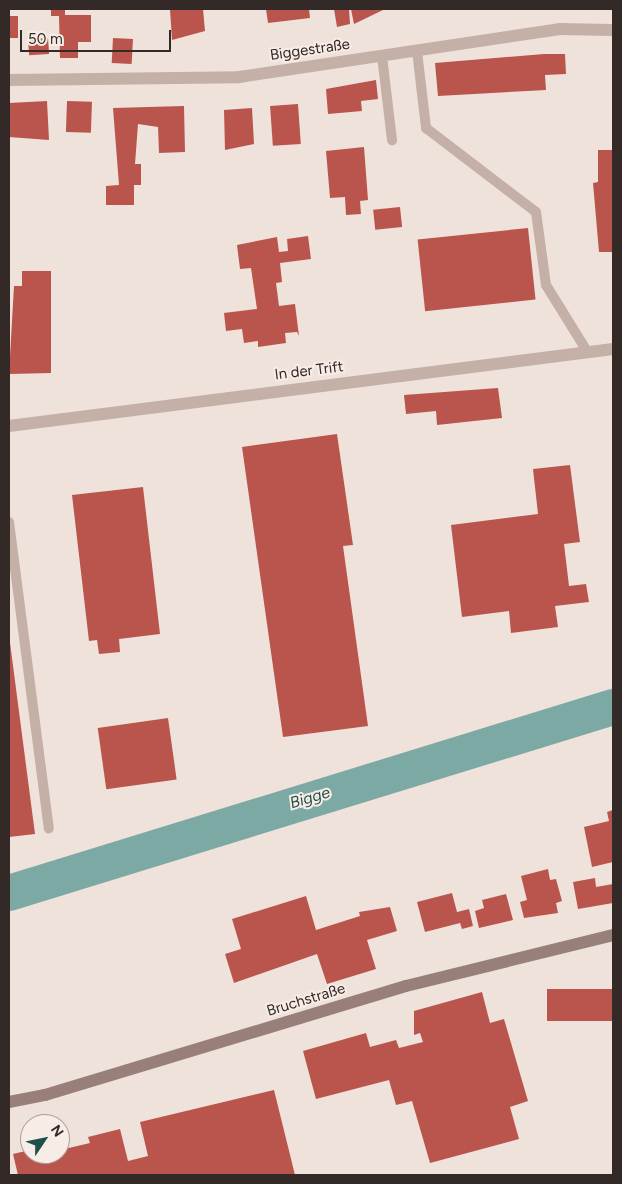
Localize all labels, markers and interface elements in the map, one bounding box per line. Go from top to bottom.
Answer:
scale bar [22,20,174,52]
text: 50 m [28,30,63,48]
street label: Biggestraße [269,35,351,65]
street label: In der Trift [274,358,344,384]
water label: Bigge [288,783,332,813]
street label: Bruchstraße [265,980,347,1020]
north arrow [20,1114,70,1164]
text: N [47,1122,67,1140]

